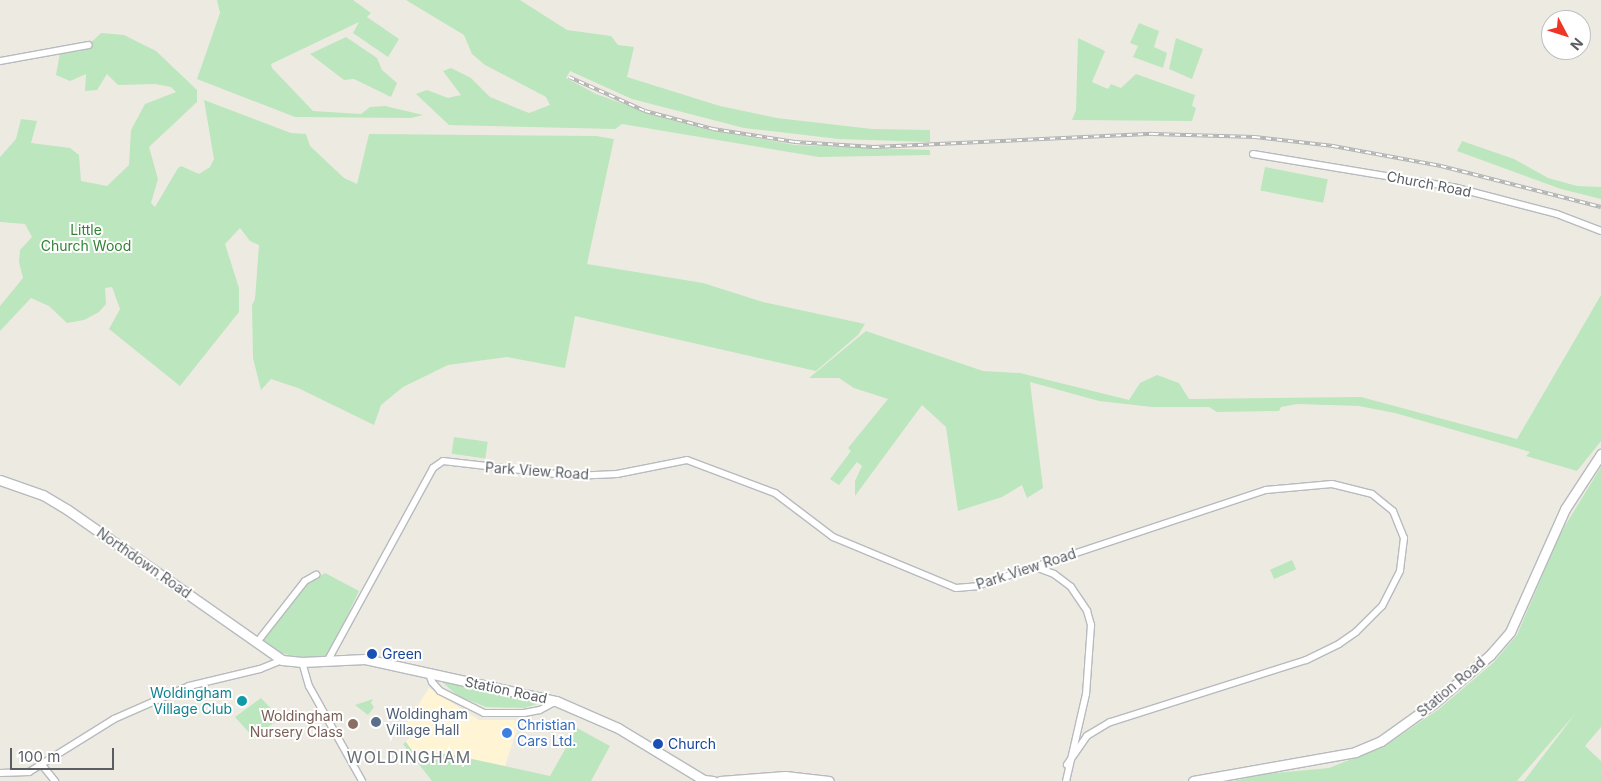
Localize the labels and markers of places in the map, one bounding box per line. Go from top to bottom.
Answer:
place label: Green [382,646,422,662]
marker: Green [366,648,378,660]
place label: Woldingham Village Club [150,685,232,718]
marker: Woldingham Village Club [236,695,248,707]
place label: Woldingham Village Hall [386,706,468,739]
place label: Woldingham Nursery Class [250,708,343,740]
marker: Woldingham Village Hall [370,716,382,728]
place label: Christian Cars Ltd. [517,717,576,750]
marker: Woldingham Nursery Class [347,718,359,730]
marker: Christian Cars Ltd. [501,727,513,739]
place label: Church [668,736,716,752]
marker: Church [652,738,664,750]

